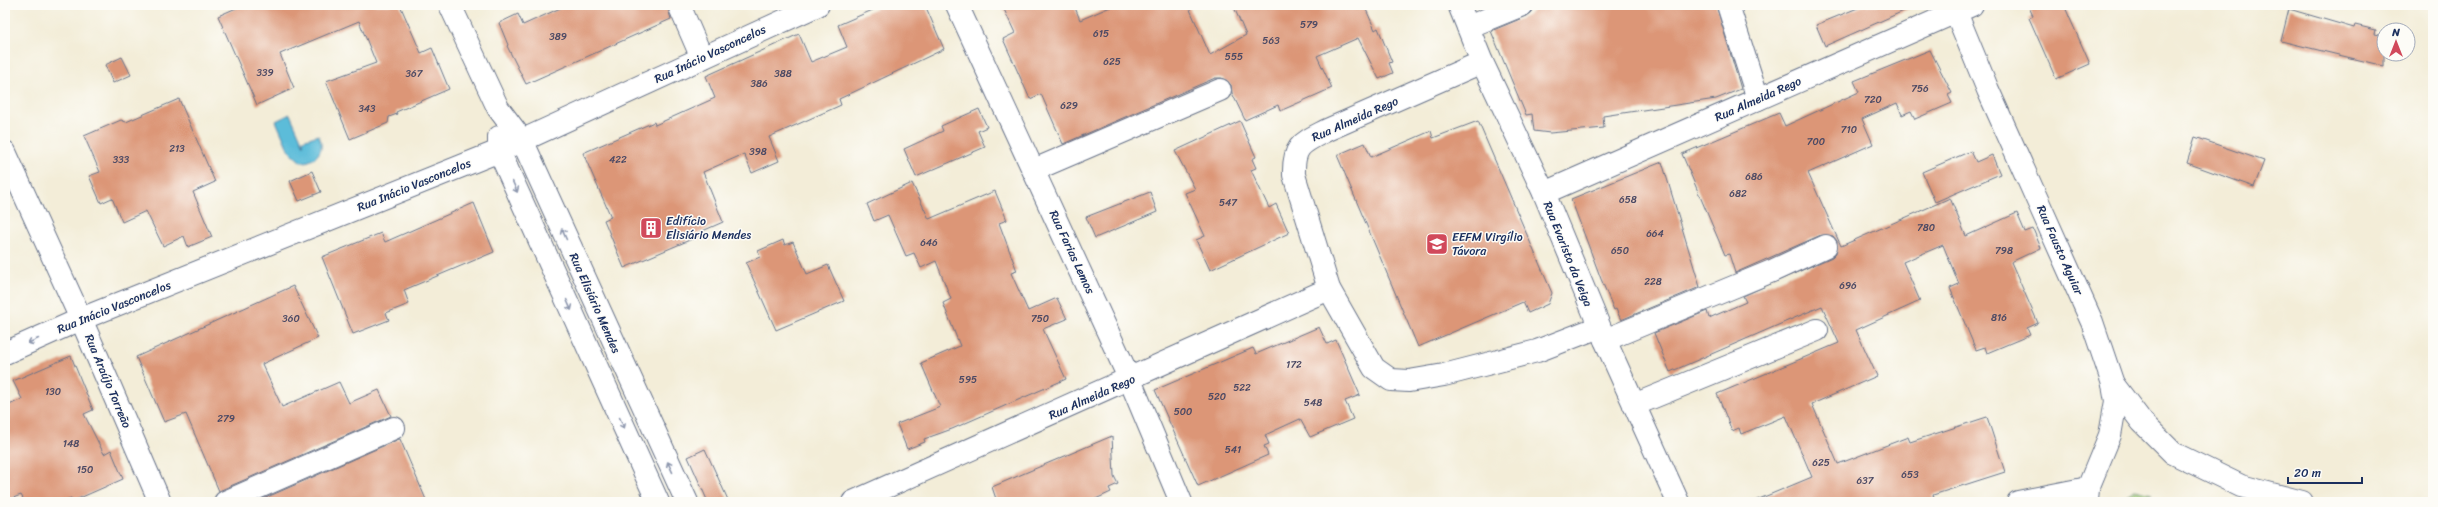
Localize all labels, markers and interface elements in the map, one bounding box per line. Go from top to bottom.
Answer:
house number: 579 [1300,16,1318,34]
street label: Rua Inácio Vasconcelos [650,18,770,90]
north arrow [2376,22,2416,62]
text: N [2391,23,2400,42]
house number: 615 [1093,25,1109,43]
house number: 389 [549,28,567,46]
house number: 563 [1262,32,1280,50]
house number: 555 [1225,48,1243,66]
house number: 625 [1103,53,1121,71]
house number: 339 [256,64,274,82]
house number: 367 [406,65,424,83]
house number: 388 [774,65,792,83]
street label: Rua Almeida Rego [1711,70,1805,128]
house number: 386 [750,75,768,93]
house number: 756 [1911,80,1929,98]
street label: Rua Almeida Rego [1308,90,1402,148]
house number: 720 [1864,91,1882,109]
house number: 629 [1060,97,1078,115]
house number: 343 [358,100,376,118]
house number: 710 [1841,121,1857,139]
house number: 700 [1807,133,1825,151]
house number: 213 [169,140,185,158]
house number: 398 [749,143,767,161]
house number: 333 [113,151,130,169]
house number: 422 [609,151,627,169]
street label: Rua Inácio Vasconcelos [354,152,475,218]
house number: 686 [1745,168,1763,186]
one-way arrow [512,180,519,192]
house number: 682 [1729,185,1747,203]
house number: 658 [1619,191,1637,209]
house number: 547 [1219,194,1238,212]
street label: Rua Evaristo da Veiga [1537,198,1599,310]
street label: Rua Fausto Aguiar [2030,201,2090,300]
street label: Rua Farias Lemos [1043,206,1101,298]
place label: Edifício Elisiário Mendes [666,210,751,246]
building icon: Edifício Elisiário Mendes [638,215,664,241]
house number: 780 [1917,219,1935,237]
house number: 664 [1646,225,1664,243]
place label: EEFM Virgílio Távora [1452,226,1523,262]
one-way arrow [560,228,567,240]
school or university icon: EEFM Virgílio Távora [1424,231,1450,257]
house number: 646 [920,234,938,252]
house number: 650 [1611,242,1629,260]
house number: 798 [1995,242,2013,260]
street label: Rua Elisiário Mendes [563,249,627,357]
house number: 228 [1644,273,1662,291]
street label: Rua Inácio Vasconcelos [54,274,175,340]
house number: 696 [1839,277,1857,295]
one-way arrow [566,299,573,311]
house number: 816 [1991,309,2007,327]
house number: 360 [282,310,300,328]
house number: 750 [1031,310,1049,328]
street label: Rua Araújo Torreão [78,330,138,432]
one-way arrow [27,338,39,345]
house number: 172 [1286,356,1302,374]
street label: Rua Almeida Rego [1045,368,1139,426]
house number: 595 [959,371,977,389]
house number: 522 [1233,379,1251,397]
house number: 130 [45,383,61,401]
house number: 520 [1208,388,1226,406]
house number: 548 [1304,394,1322,412]
house number: 500 [1174,403,1192,421]
house number: 279 [217,410,235,428]
one-way arrow [619,417,626,429]
house number: 148 [63,435,79,453]
house number: 541 [1225,441,1241,459]
house number: 625 [1812,454,1830,472]
scale bar [2288,459,2362,485]
house number: 150 [77,461,93,479]
one-way arrow [666,461,673,473]
text: 20 m [2294,462,2321,484]
house number: 653 [1901,466,1919,484]
house number: 637 [1857,472,1875,490]

